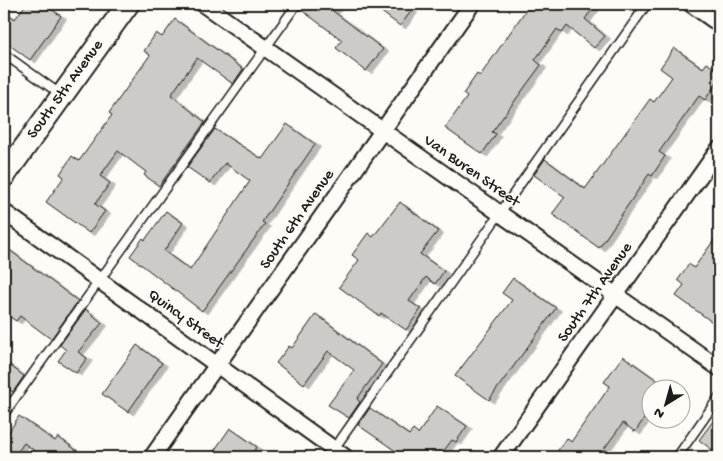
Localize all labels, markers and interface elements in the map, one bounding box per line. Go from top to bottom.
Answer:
street label: South 5th Avenue [24,36,109,143]
street label: Van Buren Street [419,131,524,213]
street label: South 6th Avenue [257,166,340,273]
street label: South 7th Avenue [555,239,638,347]
street label: Quincy Street [143,286,228,355]
north arrow [640,378,690,428]
text: N [651,403,668,422]

